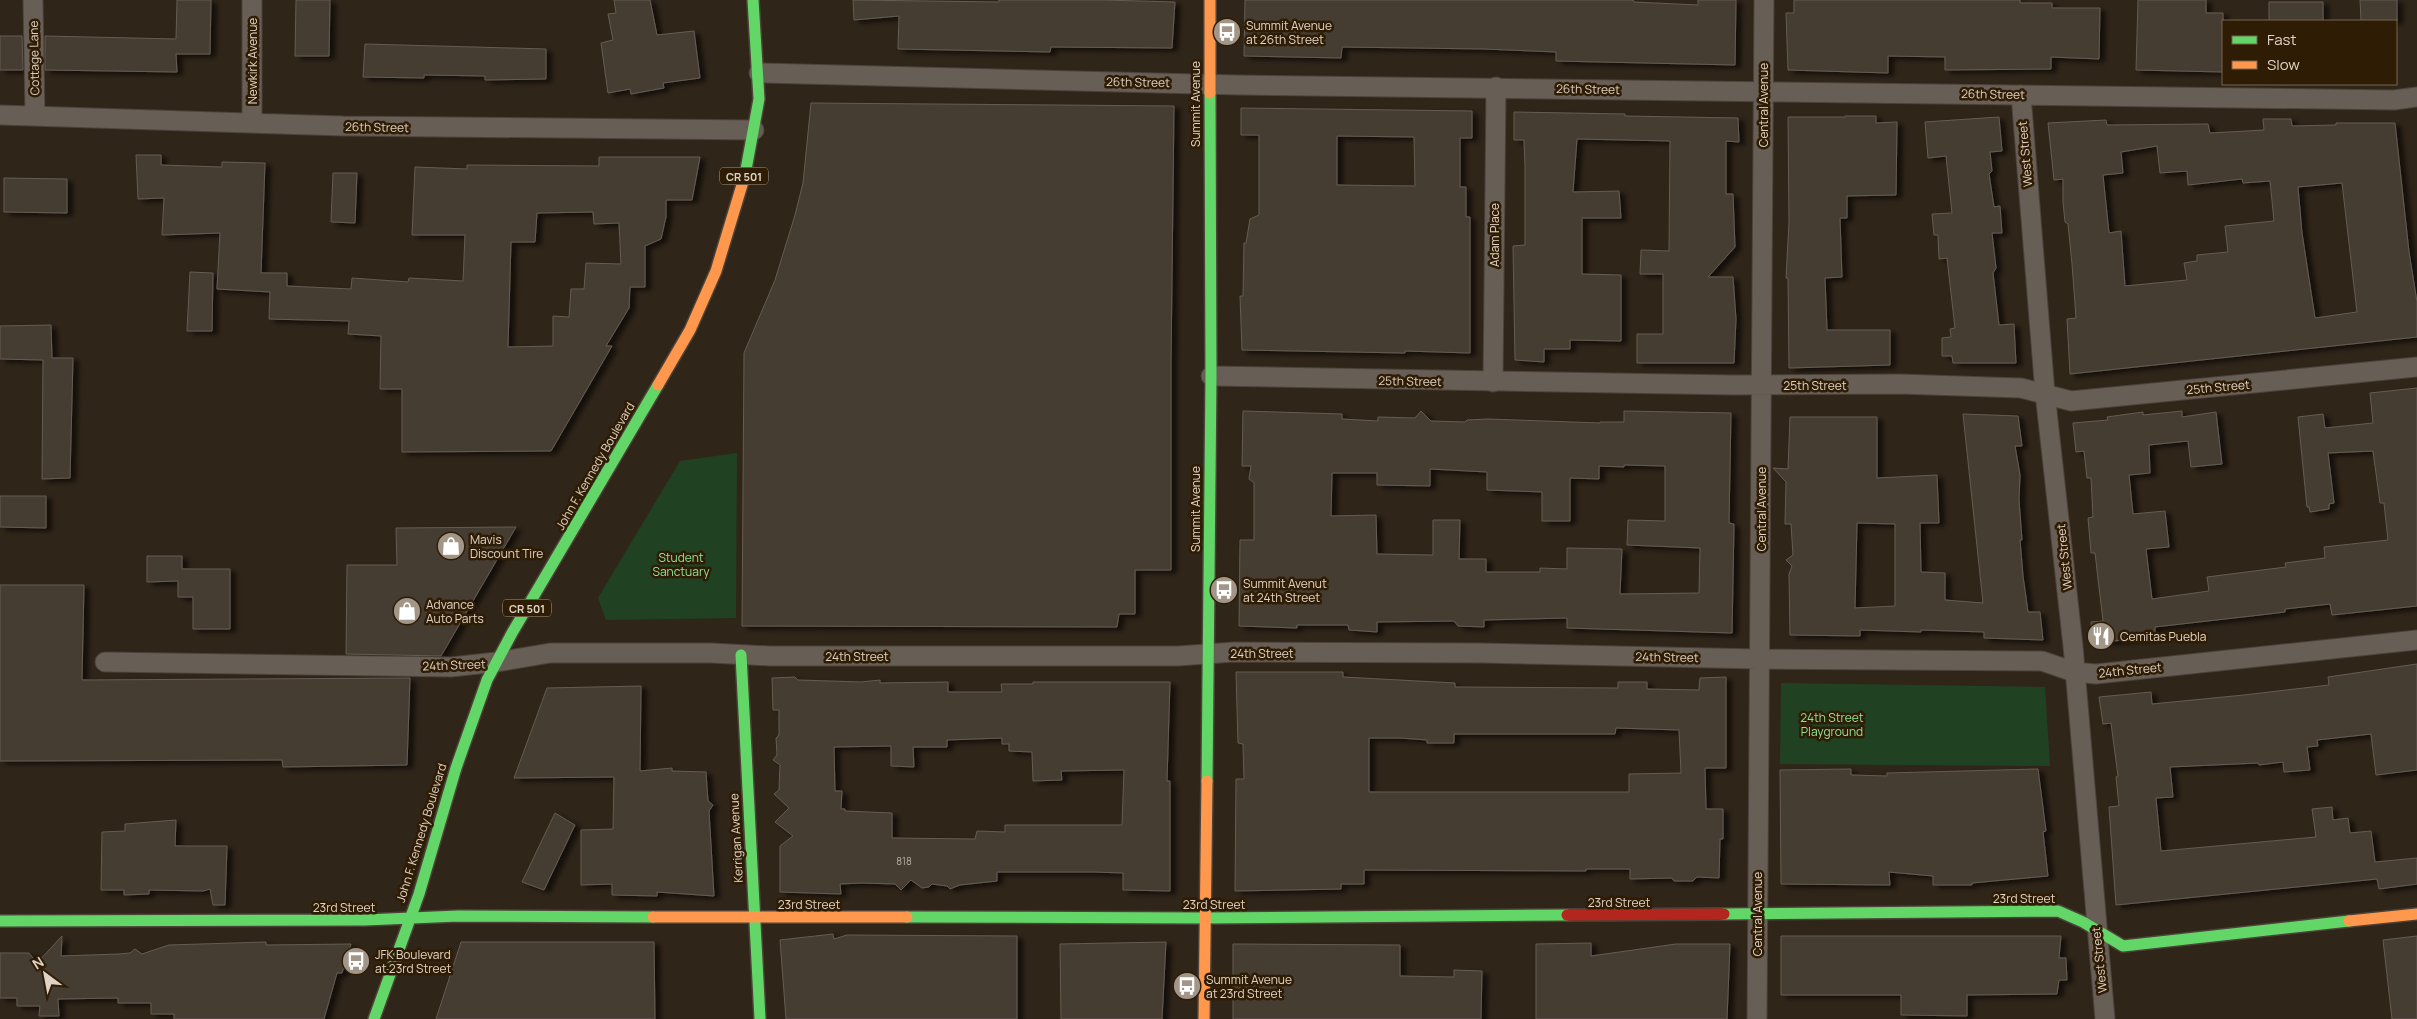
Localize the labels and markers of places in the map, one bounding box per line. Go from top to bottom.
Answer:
bus stop icon: Summit Avenue at 26th Street [1212,17,1242,47]
place label: Summit Avenue at 26th Street [1246,17,1332,48]
shop icon: Mavis Discount Tire [436,531,466,561]
place label: Mavis Discount Tire [470,531,543,562]
bus stop icon: Summit Avenut at 24th Street [1209,575,1239,605]
place label: Summit Avenut at 24th Street [1243,575,1327,606]
shop icon: Advance Auto Parts [392,596,422,626]
place label: Advance Auto Parts [426,596,484,627]
restaurant icon: Cemitas Puebla [2086,621,2116,651]
place label: Cemitas Puebla [2120,628,2207,645]
bus stop icon: JFK Boulevard at 23rd Street [341,946,371,976]
place label: JFK Boulevard at 23rd Street [375,946,452,977]
bus stop icon: Summit Avenue at 23rd Street [1172,971,1202,1001]
place label: Summit Avenue at 23rd Street [1206,971,1292,1002]

